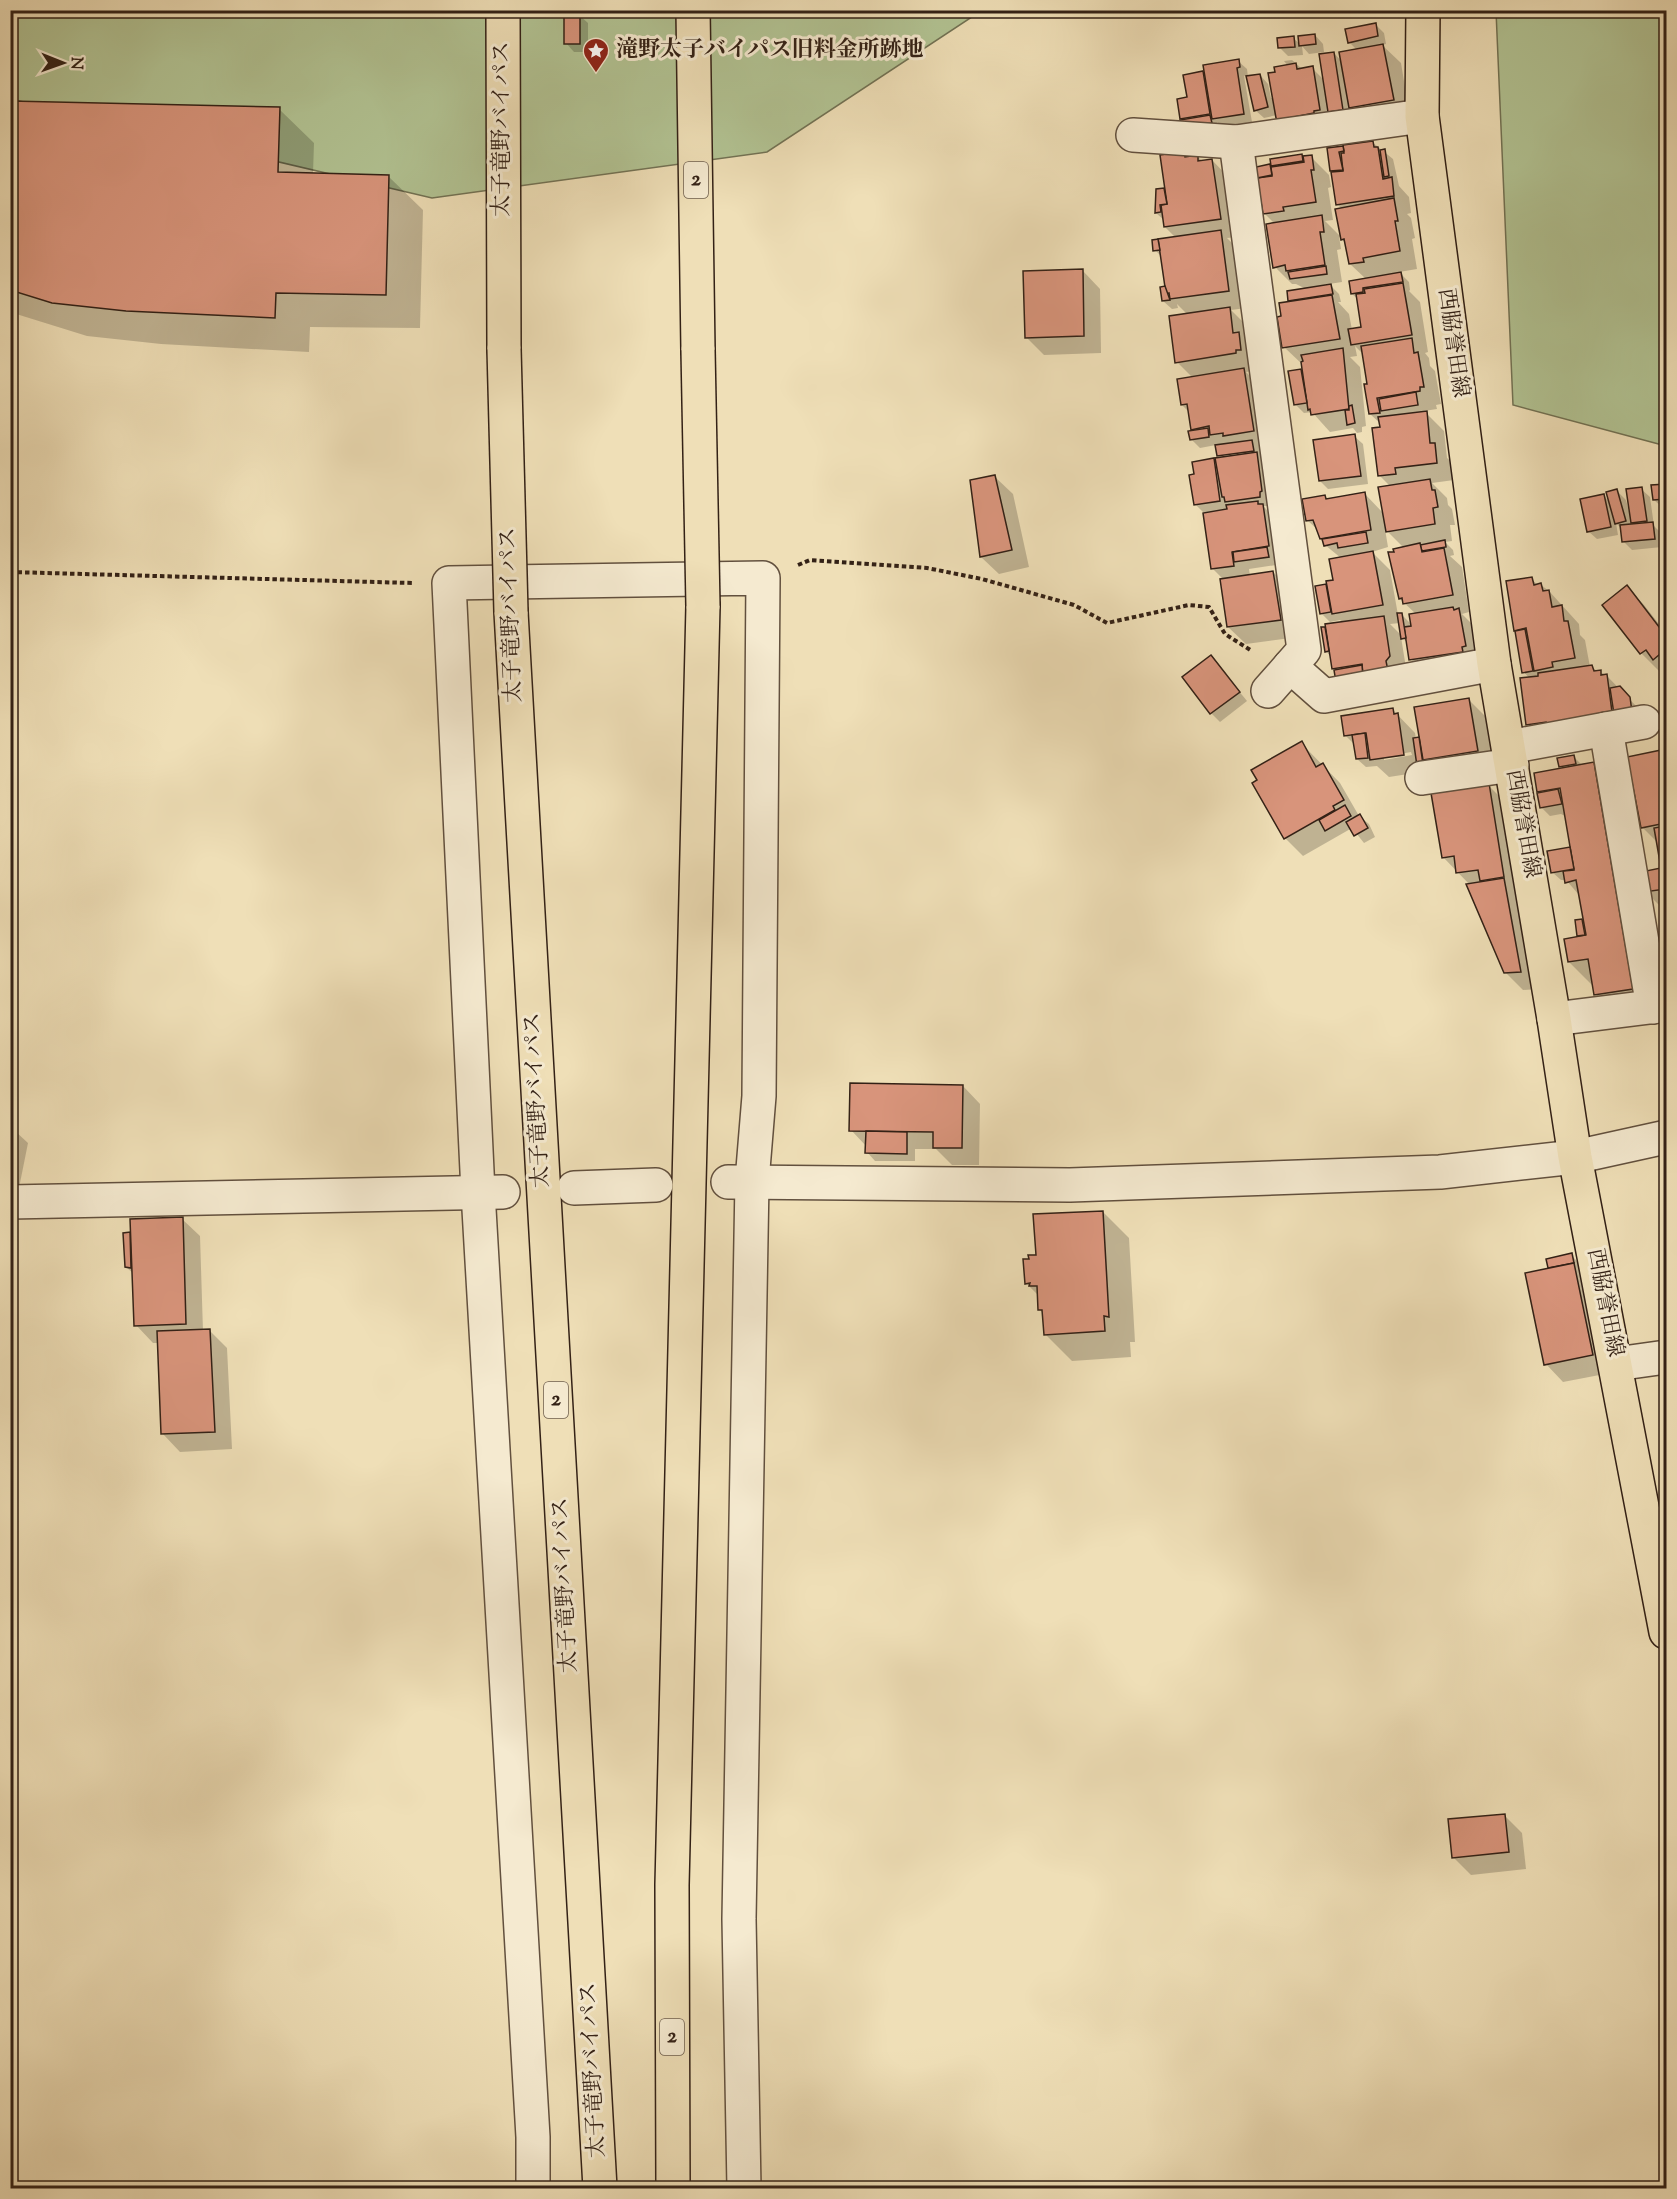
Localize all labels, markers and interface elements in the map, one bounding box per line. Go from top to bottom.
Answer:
north arrow [33,33,93,93]
place label: 滝野太子バイパス旧料金所跡地 [616,35,924,67]
place icon: 滝野太子バイパス旧料金所跡地 [581,36,611,74]
street label: 太子竜野バイパス [487,41,519,217]
text: N [64,57,87,70]
road number: 2 [684,162,708,198]
street label: 西脇誉田線 [1429,286,1475,400]
street label: 太子竜野バイパス [493,527,531,703]
street label: 西脇誉田線 [1497,767,1547,881]
street label: 太子竜野バイパス [517,1012,559,1188]
street label: 西脇誉田線 [1578,1246,1630,1360]
road number: 2 [544,1382,568,1418]
street label: 太子竜野バイパス [545,1497,587,1673]
street label: 太子竜野バイパス [573,1982,615,2158]
road number: 2 [660,2019,684,2055]

